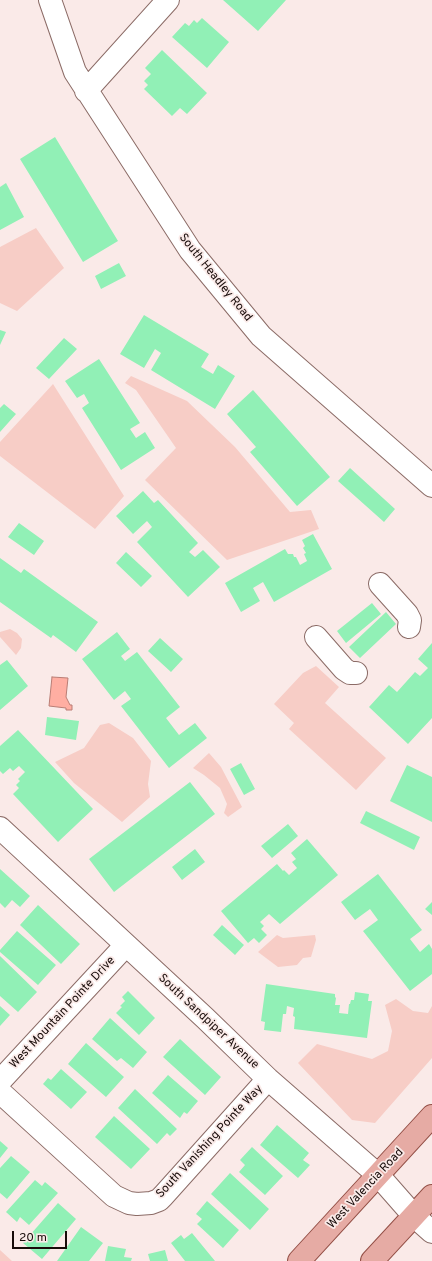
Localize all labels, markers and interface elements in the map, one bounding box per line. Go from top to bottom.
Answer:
street label: South Headley Road [175,231,255,325]
street label: West Mountain Pointe Drive [7,954,119,1072]
street label: South Sandpiper Avenue [155,972,261,1072]
street label: South Vanishing Pointe Way [154,1082,266,1202]
street label: West Valencia Road [325,1146,407,1232]
scale bar [14,1223,69,1249]
text: 20 m [19,1230,47,1246]

